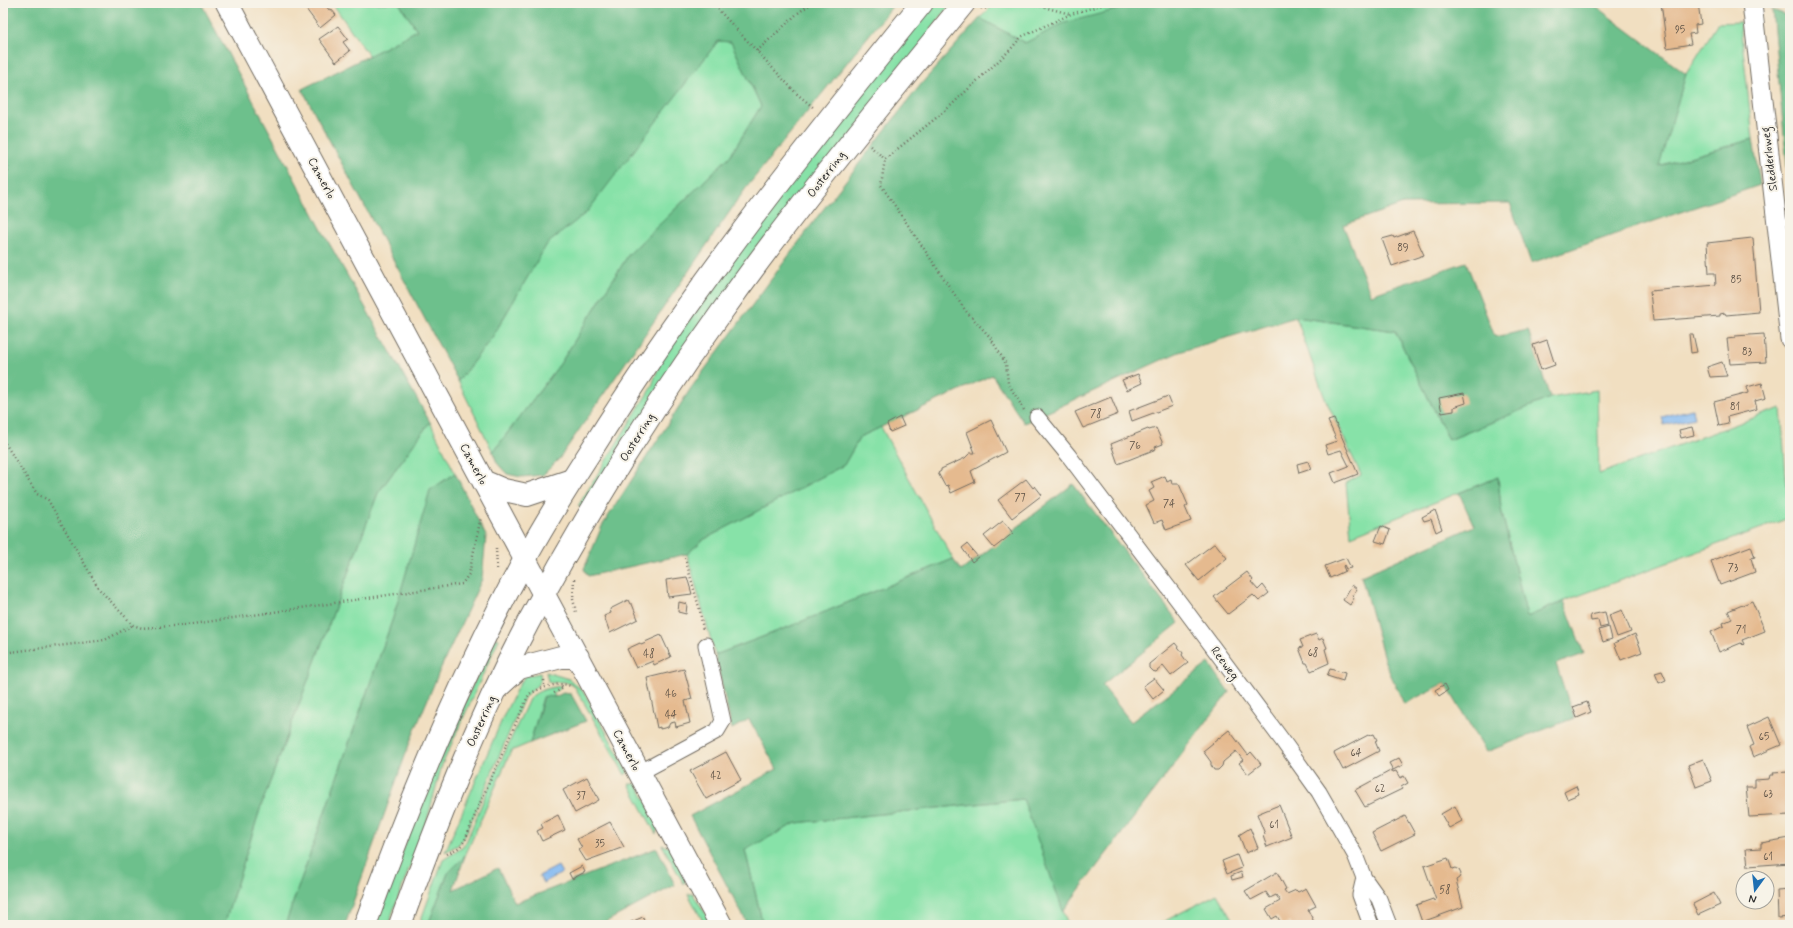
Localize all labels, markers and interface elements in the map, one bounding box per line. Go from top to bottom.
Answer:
house number: 95 [1675,24,1685,37]
street label: Sledderloweg [1758,125,1783,192]
street label: Oosterring [804,148,850,201]
street label: Camerlo [304,155,339,202]
house number: 89 [1397,242,1409,255]
house number: 85 [1731,274,1741,287]
house number: 83 [1742,346,1752,359]
house number: 81 [1730,401,1740,414]
house number: 78 [1090,407,1102,421]
street label: Oosterring [617,410,659,465]
house number: 76 [1129,440,1141,453]
street label: Camerlo [456,441,491,488]
house number: 77 [1014,492,1026,505]
house number: 74 [1163,498,1175,511]
house number: 73 [1728,562,1738,575]
house number: 71 [1736,624,1746,637]
street label: Reeweg [1206,644,1242,684]
house number: 68 [1308,646,1318,660]
house number: 48 [643,647,655,661]
house number: 46 [665,688,677,701]
street label: Oosterring [463,693,500,750]
house number: 44 [665,709,677,722]
street label: Camerlo [609,727,644,774]
house number: 65 [1759,731,1769,744]
house number: 64 [1350,747,1362,760]
house number: 42 [710,770,722,783]
house number: 62 [1375,783,1385,796]
house number: 63 [1763,788,1773,801]
house number: 37 [576,790,586,803]
house number: 61 [1269,819,1279,832]
house number: 35 [595,838,605,851]
house number: 61 [1763,851,1773,864]
north arrow [1735,870,1775,910]
house number: 58 [1439,883,1451,897]
text: N [1747,891,1758,906]

